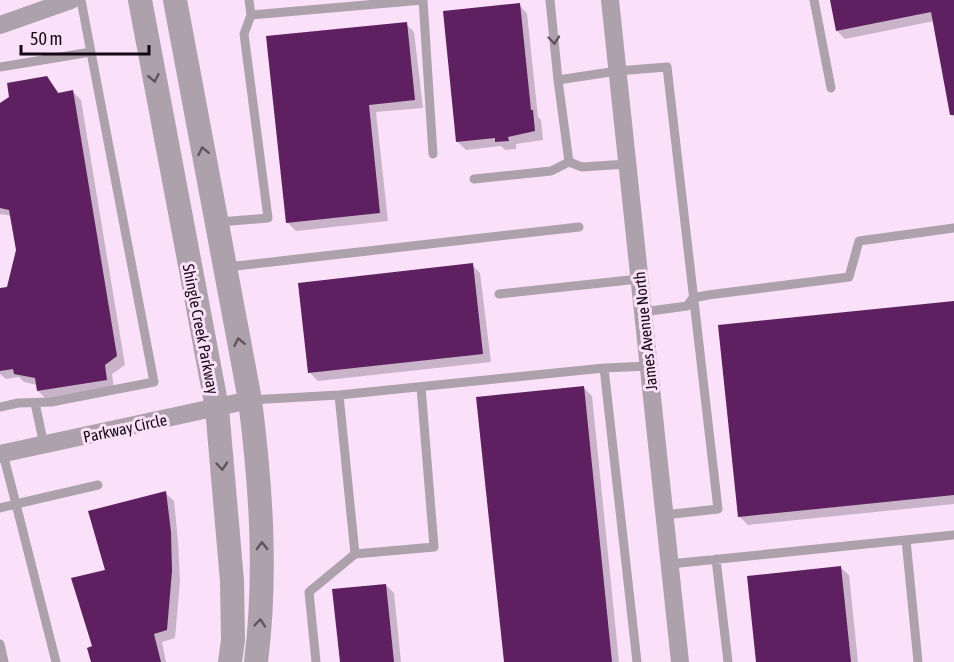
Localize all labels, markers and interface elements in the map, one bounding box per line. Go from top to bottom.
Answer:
scale bar [21,18,148,56]
text: 50 m [30,28,62,49]
one-way arrow [547,35,560,44]
one-way arrow [147,73,160,83]
one-way arrow [197,146,210,156]
street label: Shingle Creek Parkway [179,262,223,396]
street label: James Avenue North [630,271,660,391]
one-way arrow [233,338,246,348]
street label: Parkway Circle [81,410,169,447]
one-way arrow [215,462,228,471]
one-way arrow [256,542,268,551]
one-way arrow [254,618,267,627]

